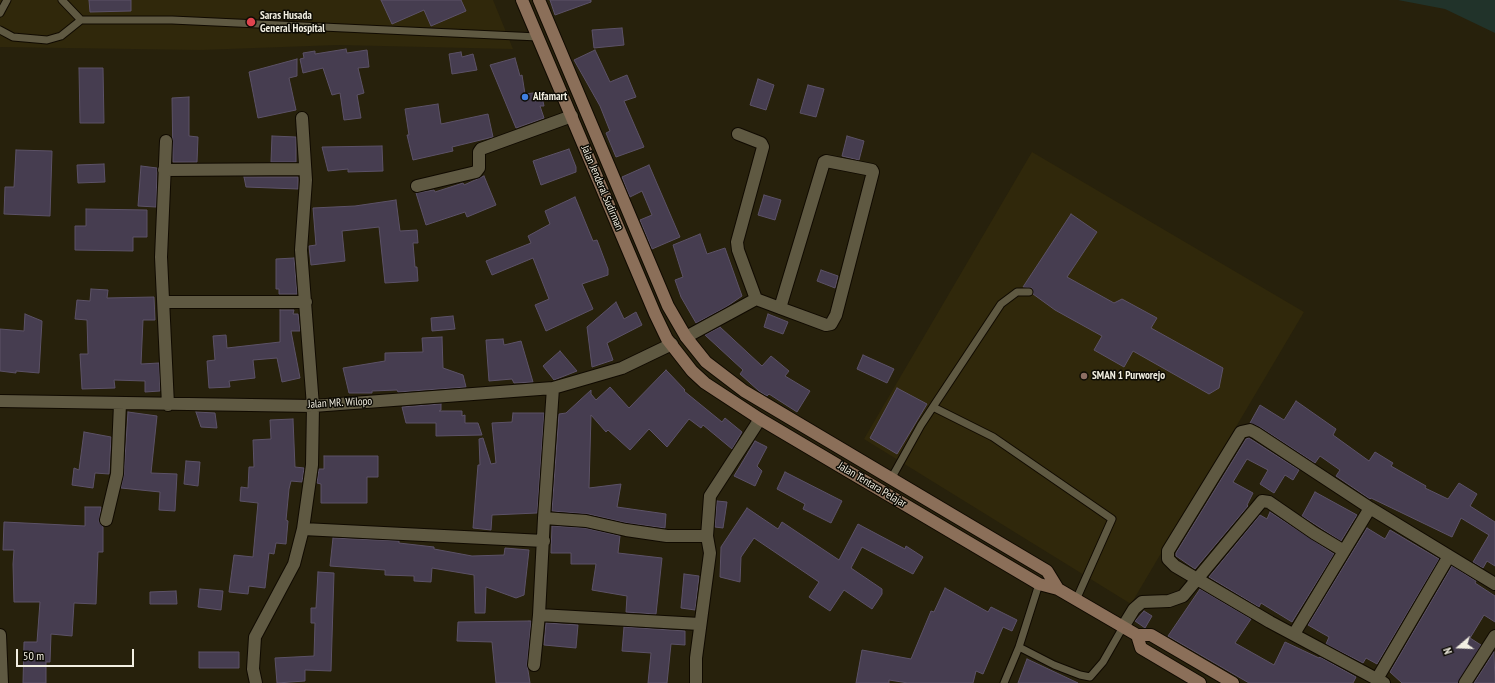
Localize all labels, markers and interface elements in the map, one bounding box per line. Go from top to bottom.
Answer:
place label: Saras Husada General Hospital [260,9,325,35]
marker: Saras Husada General Hospital [245,16,257,28]
place label: Alfamart [533,90,567,104]
marker: Alfamart [520,92,530,102]
street label: Jalan Jenderal Sudirman [578,144,626,232]
place label: SMAN 1 Purworejo [1092,369,1165,383]
marker: SMAN 1 Purworejo [1079,371,1089,381]
street label: Jalan MR. Wilopo [308,395,372,411]
street label: Jalan Tentara Pelajar [835,459,909,511]
north arrow [1439,627,1479,667]
scale bar [18,641,136,667]
text: N [1440,646,1455,656]
text: 50 m [23,648,44,663]

